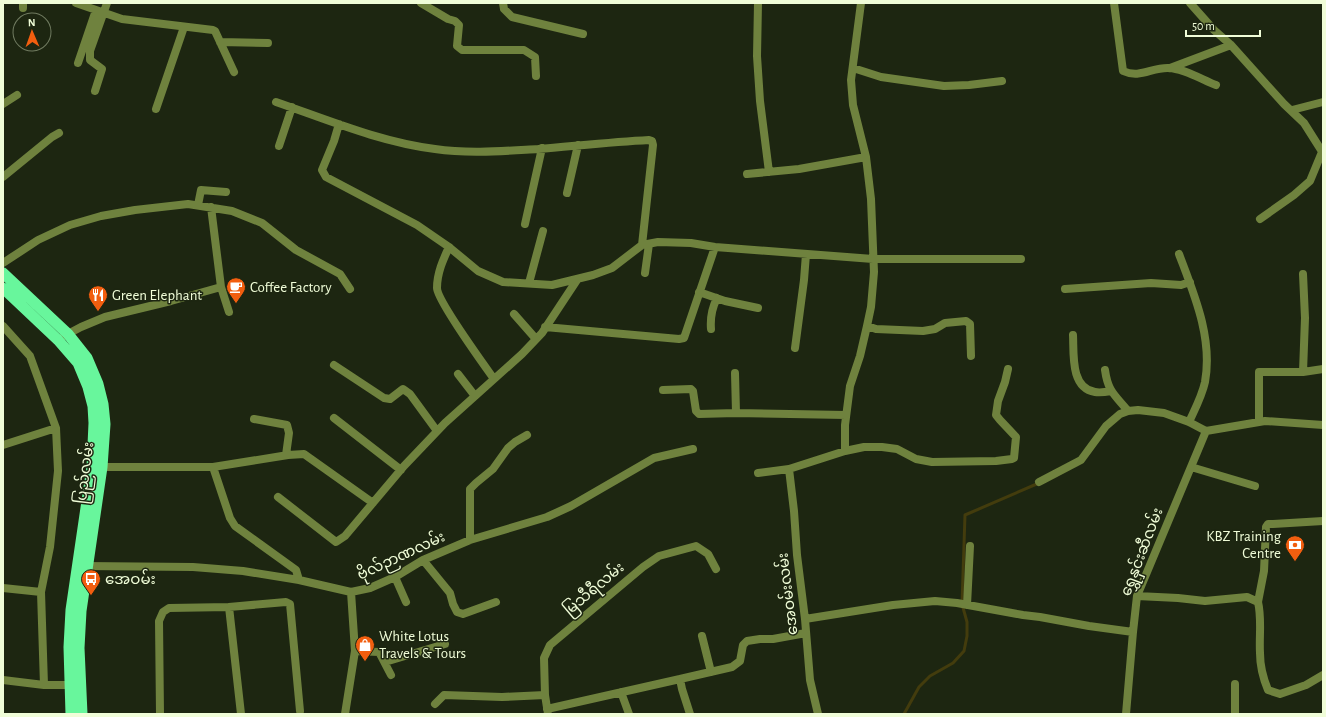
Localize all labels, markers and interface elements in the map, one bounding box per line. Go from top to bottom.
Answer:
north arrow [12,12,52,52]
scale bar [1186,12,1260,38]
text: N [28,17,36,28]
text: 50 m [1192,20,1215,32]
cafe icon: Coffee Factory [225,276,247,304]
place label: Coffee Factory [250,280,332,295]
restaurant icon: Green Elephant [87,284,109,312]
place label: Green Elephant [112,288,202,303]
street label: ပြည်လမ်း [71,441,100,505]
street label: ရွှေနှင်းဆီလမ်း [1116,505,1169,600]
street label: ဗိုလ်ဉာဏလမ်း [354,526,449,586]
place label: KBZ Training Centre [1206,529,1282,561]
bank icon: KBZ Training Centre [1284,534,1306,562]
street label: အေဝမ်းလမ်း [773,552,800,636]
street label: မြသီရီလမ်း [559,557,629,621]
bus stop icon: အေဝမ်း [80,568,102,596]
place label: အေဝမ်း [105,569,156,587]
place label: White Lotus Travels & Tours [379,629,466,661]
shop icon: White Lotus Travels & Tours [354,634,376,662]

